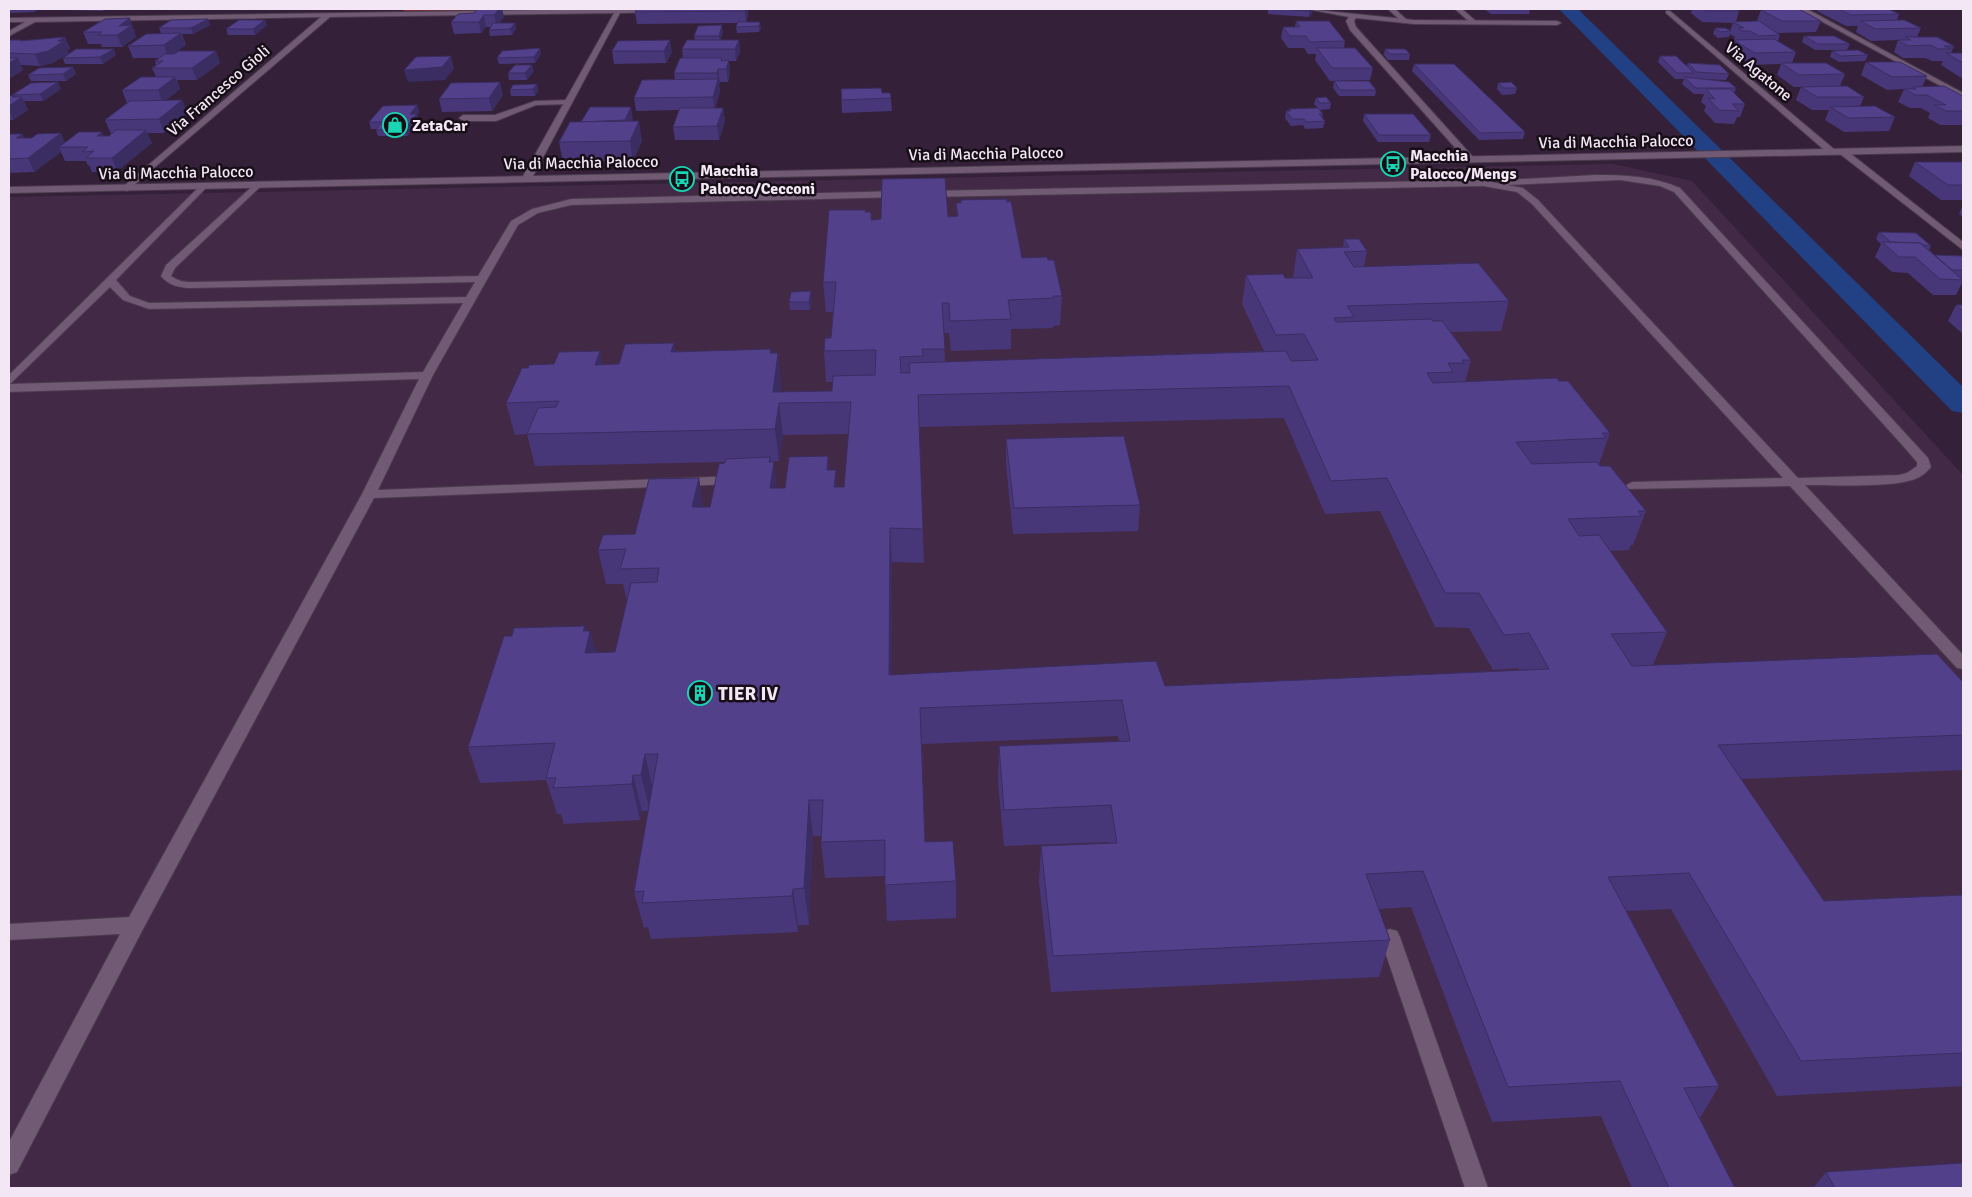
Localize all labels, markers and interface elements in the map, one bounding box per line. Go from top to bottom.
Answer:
street label: Via Agatone [1721,38,1796,106]
street label: Via Francesco Gioli [163,41,274,141]
shop icon: ZetaCar [382,112,408,138]
place label: ZetaCar [412,116,468,136]
street label: Via di Macchia Palocco [1538,131,1694,153]
street label: Via di Macchia Palocco [908,143,1064,165]
place label: Macchia Palocco/Mengs [1410,146,1516,184]
bus stop icon: Macchia Palocco/Mengs [1380,151,1406,177]
street label: Via di Macchia Palocco [503,152,659,174]
place label: Macchia Palocco/Cecconi [700,161,815,199]
street label: Via di Macchia Palocco [98,162,254,184]
bus stop icon: Macchia Palocco/Cecconi [669,166,695,192]
building icon: TIER IV [687,680,713,706]
place label: TIER IV [718,682,778,706]

